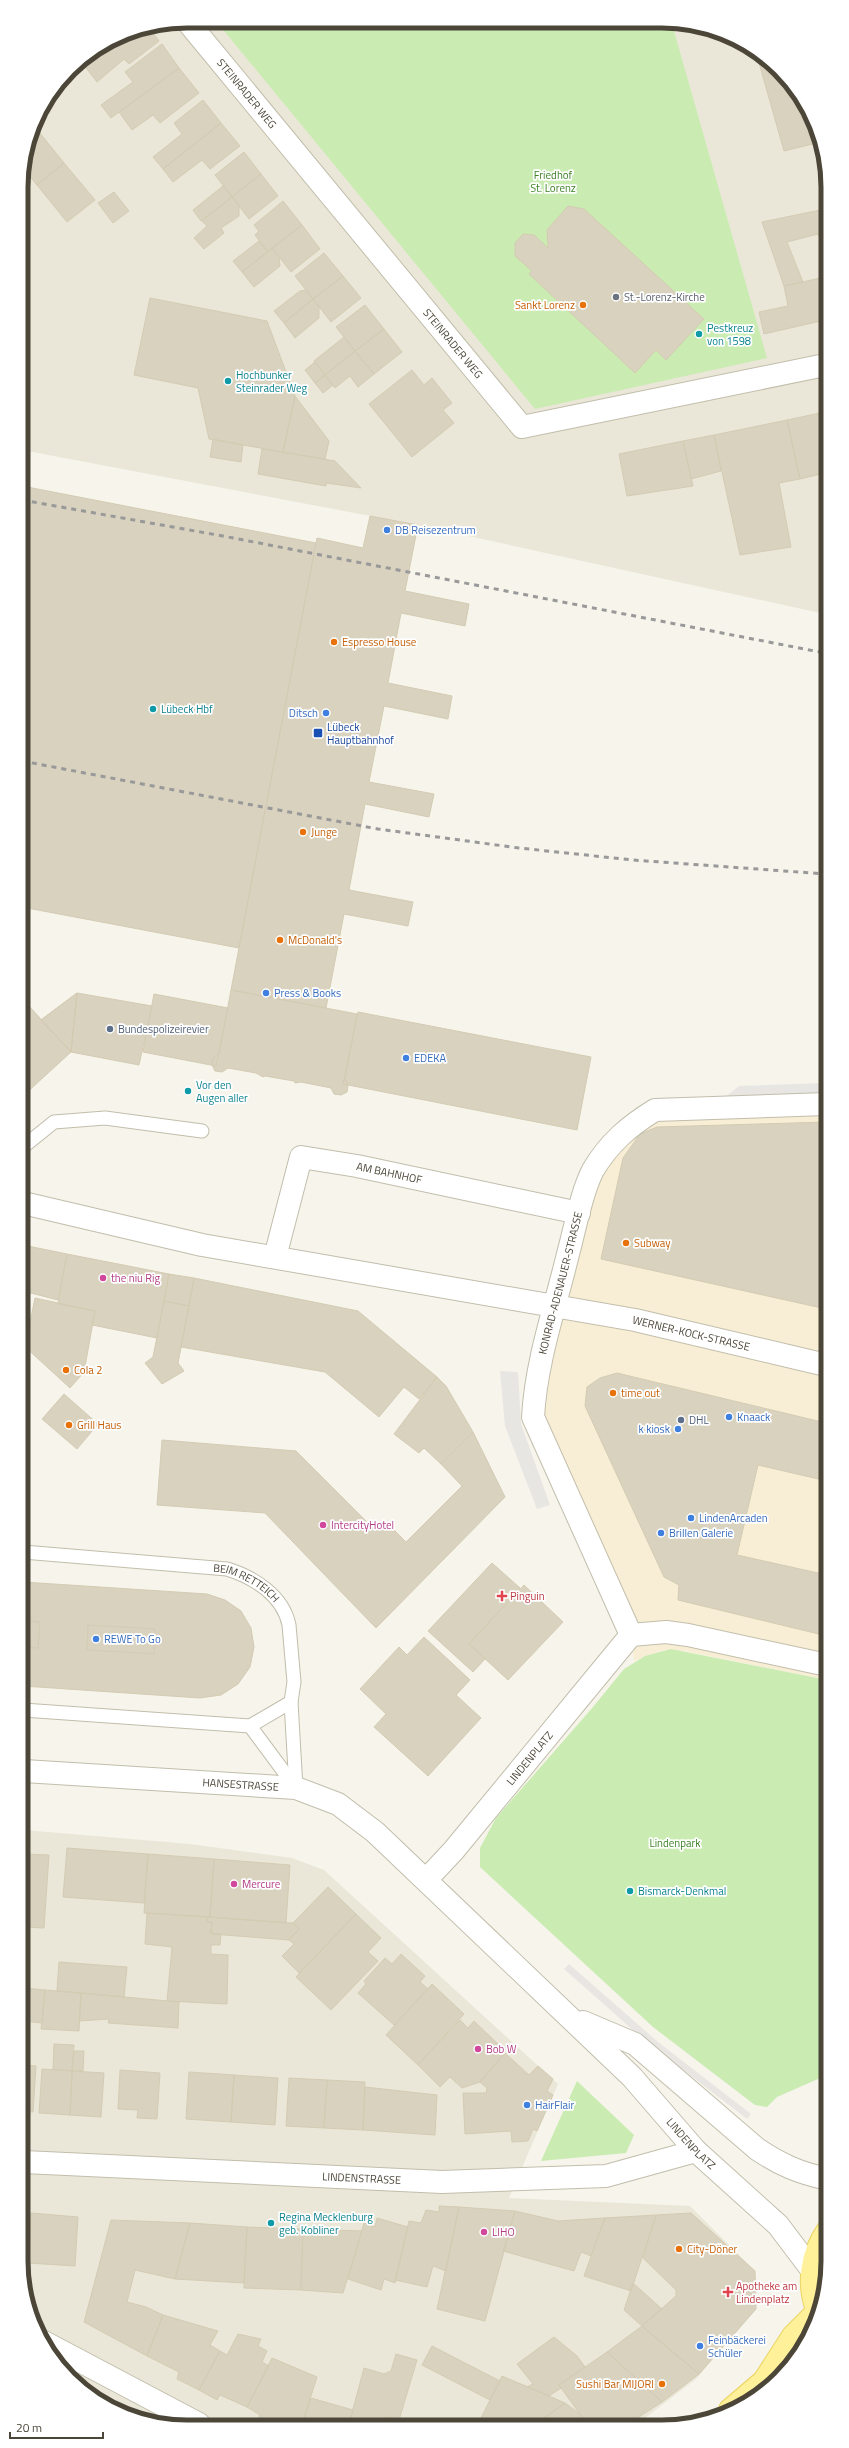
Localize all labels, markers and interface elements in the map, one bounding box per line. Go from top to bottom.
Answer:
street label: STEINRADER WEG [213,55,281,132]
park label: Friedhof St. Lorenz [530,167,576,196]
place label: St.-Lorenz-Kirche [624,289,705,305]
marker: St.-Lorenz-Kirche [611,292,621,302]
place label: Sankt Lorenz [515,297,575,313]
marker: Sankt Lorenz [578,300,588,310]
street label: STEINRADER WEG [419,305,487,382]
place label: Pestkreuz von 1598 [707,320,753,349]
marker: Pestkreuz von 1598 [694,329,704,339]
place label: Hochbunker Steinrader Weg [236,367,308,396]
marker: Hochbunker Steinrader Weg [223,376,233,386]
place label: DB Reisezentrum [395,522,476,538]
marker: DB Reisezentrum [382,525,392,535]
place label: Espresso House [342,634,417,650]
marker: Espresso House [329,637,339,647]
place label: Lübeck Hbf [161,701,213,717]
marker: Lübeck Hbf [148,704,158,714]
place label: Ditsch [289,705,318,721]
marker: Ditsch [321,708,331,718]
place label: Lübeck Hauptbahnhof [327,719,394,748]
marker: Lübeck Hauptbahnhof [312,727,324,739]
place label: Junge [311,824,338,840]
marker: Junge [298,827,308,837]
place label: McDonald's [288,932,342,948]
marker: McDonald's [275,935,285,945]
place label: Press & Books [274,985,341,1001]
marker: Press & Books [261,988,271,998]
place label: Bundespolizeirevier [118,1021,209,1037]
marker: Bundespolizeirevier [105,1024,115,1034]
place label: EDEKA [414,1050,447,1066]
marker: EDEKA [401,1053,411,1063]
place label: Vor den Augen aller [196,1077,248,1106]
marker: Vor den Augen aller [183,1086,193,1096]
street label: AM BAHNHOF [355,1158,424,1188]
street label: KONRAD-ADENAUER-STRASSE [534,1210,586,1356]
place label: Subway [634,1235,671,1251]
marker: Subway [621,1238,631,1248]
place label: the niu Rig [111,1270,161,1286]
marker: the niu Rig [98,1273,108,1283]
street label: WERNER-KOCK-STRASSE [631,1312,752,1355]
place label: Cola 2 [74,1362,102,1378]
marker: Cola 2 [61,1365,71,1375]
place label: time out [621,1385,660,1401]
marker: time out [608,1388,618,1398]
place label: Knaack [737,1409,771,1425]
place label: DHL [689,1412,710,1428]
marker: Knaack [724,1412,734,1422]
marker: DHL [676,1415,686,1425]
place label: Grill Haus [77,1417,121,1433]
marker: Grill Haus [64,1420,74,1430]
place label: k kiosk [638,1421,671,1437]
marker: k kiosk [673,1424,683,1434]
place label: LindenArcaden [699,1510,768,1526]
marker: LindenArcaden [686,1513,696,1523]
place label: IntercityHotel [331,1517,394,1533]
marker: IntercityHotel [318,1520,328,1530]
place label: Brillen Galerie [669,1525,734,1541]
marker: Brillen Galerie [656,1528,666,1538]
street label: BEIM RETTEICH [213,1560,283,1606]
place label: Pinguin [510,1588,545,1604]
marker: Pinguin [497,1591,507,1601]
place label: REWE To Go [104,1631,161,1647]
marker: REWE To Go [91,1634,101,1644]
street label: LINDENPLATZ [503,1728,557,1789]
street label: HANSESTRASSE [202,1774,279,1795]
park label: Lindenpark [649,1835,701,1851]
place label: Mercure [242,1876,281,1892]
marker: Mercure [229,1879,239,1889]
place label: Bismarck-Denkmal [638,1883,726,1899]
marker: Bismarck-Denkmal [625,1886,635,1896]
place label: Bob W [486,2041,517,2057]
marker: Bob W [473,2044,483,2054]
place label: HairFlair [535,2097,574,2113]
marker: HairFlair [522,2100,532,2110]
street label: LINDENPLATZ [663,2114,719,2173]
street label: LINDENSTRASSE [322,2168,401,2188]
place label: Regina Mecklenburg geb. Kobliner [279,2209,373,2238]
marker: Regina Mecklenburg geb. Kobliner [266,2218,276,2228]
place label: LIHO [492,2224,515,2240]
marker: LIHO [479,2227,489,2237]
place label: City-Döner [687,2241,738,2257]
marker: City-Döner [674,2244,684,2254]
place label: Apotheke am Lindenplatz [736,2278,797,2307]
marker: Apotheke am Lindenplatz [723,2287,733,2297]
place label: Feinbäckerei Schüler [708,2332,766,2361]
marker: Feinbäckerei Schüler [695,2341,705,2351]
place label: Sushi Bar MIJORI [576,2376,654,2392]
marker: Sushi Bar MIJORI [657,2379,667,2389]
scale bar [10,2414,103,2440]
text: 20 m [16,2418,42,2437]

